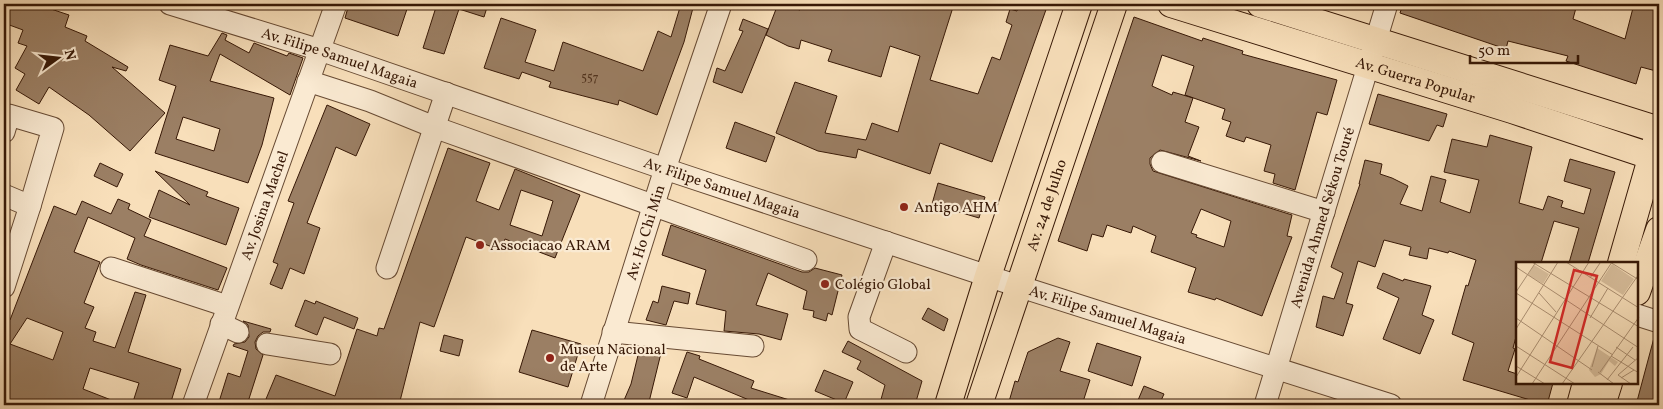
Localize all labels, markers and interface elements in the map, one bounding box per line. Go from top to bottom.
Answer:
street label: Av. Filipe Samuel Magaia [258,24,420,95]
north arrow [32,32,82,82]
scale bar [1470,32,1578,64]
text: 50 m [1478,41,1510,62]
text: N [59,48,80,62]
street label: Av. Guerra Popular [1353,53,1477,110]
house number: 557 [581,70,599,86]
street label: Avenida Ahmed Sékou Touré [1286,125,1361,311]
street label: Av. Josina Machel [236,148,295,263]
street label: Av. Filipe Samuel Magaia [641,153,803,225]
street label: Av. 24 de Julho [1023,157,1073,254]
street label: Av. Ho Chi Min [622,182,671,283]
place label: Antigo AHM [914,198,998,219]
marker: Antigo AHM [898,201,910,213]
place label: Associacao ARAM [490,236,611,257]
marker: Associacao ARAM [474,239,486,251]
inset map [1516,262,1638,384]
place label: Colégio Global [835,275,931,296]
marker: Colégio Global [819,278,831,290]
street label: Av. Filipe Samuel Magaia [1026,281,1189,351]
place label: Museu Nacional de Arte [560,340,666,378]
marker: Museu Nacional de Arte [544,352,556,364]

